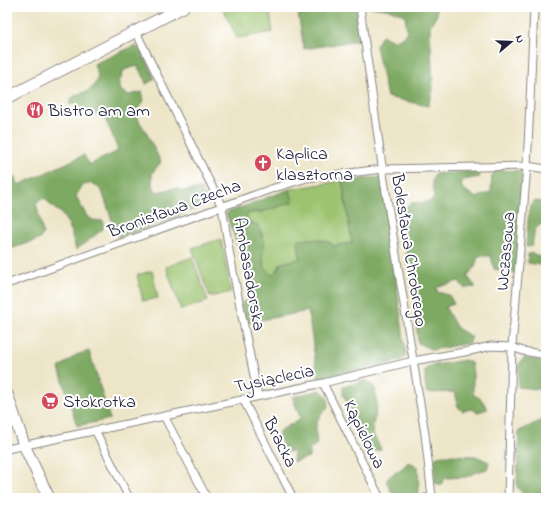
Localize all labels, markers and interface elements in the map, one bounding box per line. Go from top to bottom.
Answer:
north arrow [491,22,531,62]
text: N [511,33,528,45]
place label: Bistro am am [47,99,150,125]
restaurant icon: Bistro am am [25,100,45,120]
place label: Kaplica klasztorna [276,142,353,189]
church icon: Kaplica klasztorna [253,153,273,173]
street label: Bolesława Chrobrego [382,171,433,329]
street label: Bronisława Czecha [104,174,245,246]
street label: Wczasowa [491,211,523,292]
street label: Ambasadorska [225,215,271,333]
street label: Tysiąclecia [232,359,317,401]
place label: Stokrotka [63,390,136,416]
supermarket icon: Stokrotka [40,391,60,411]
street label: Kąpielowa [335,396,391,474]
street label: Bracka [255,412,303,472]

